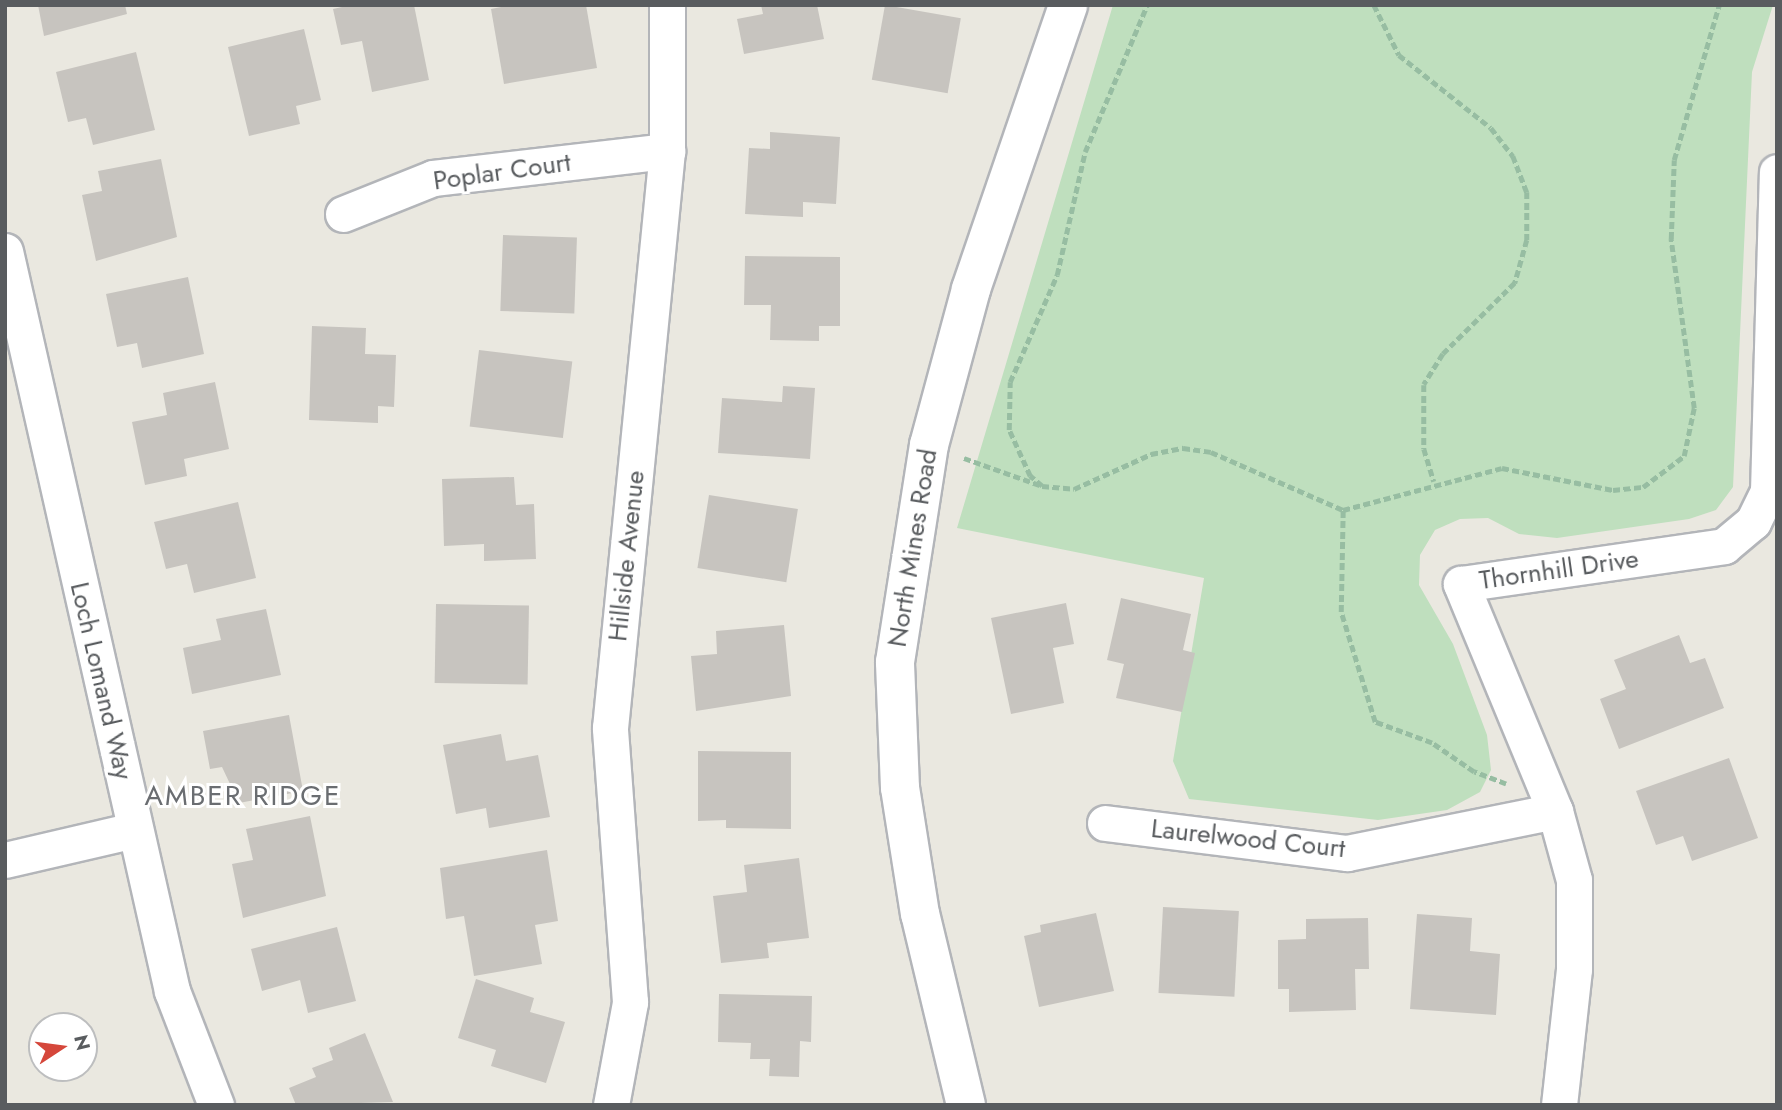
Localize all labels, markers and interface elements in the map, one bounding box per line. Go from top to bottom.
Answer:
street label: Poplar Court [431,147,573,197]
street label: North Mines Road [882,447,944,649]
street label: Hillside Avenue [603,469,651,643]
street label: Thornhill Drive [1477,543,1641,597]
street label: Loch Lomand Way [63,579,139,783]
district label: AMBER RIDGE [146,779,340,813]
street label: Laurelwood Court [1149,813,1347,865]
north arrow [28,1012,98,1082]
text: N [67,1032,97,1053]

